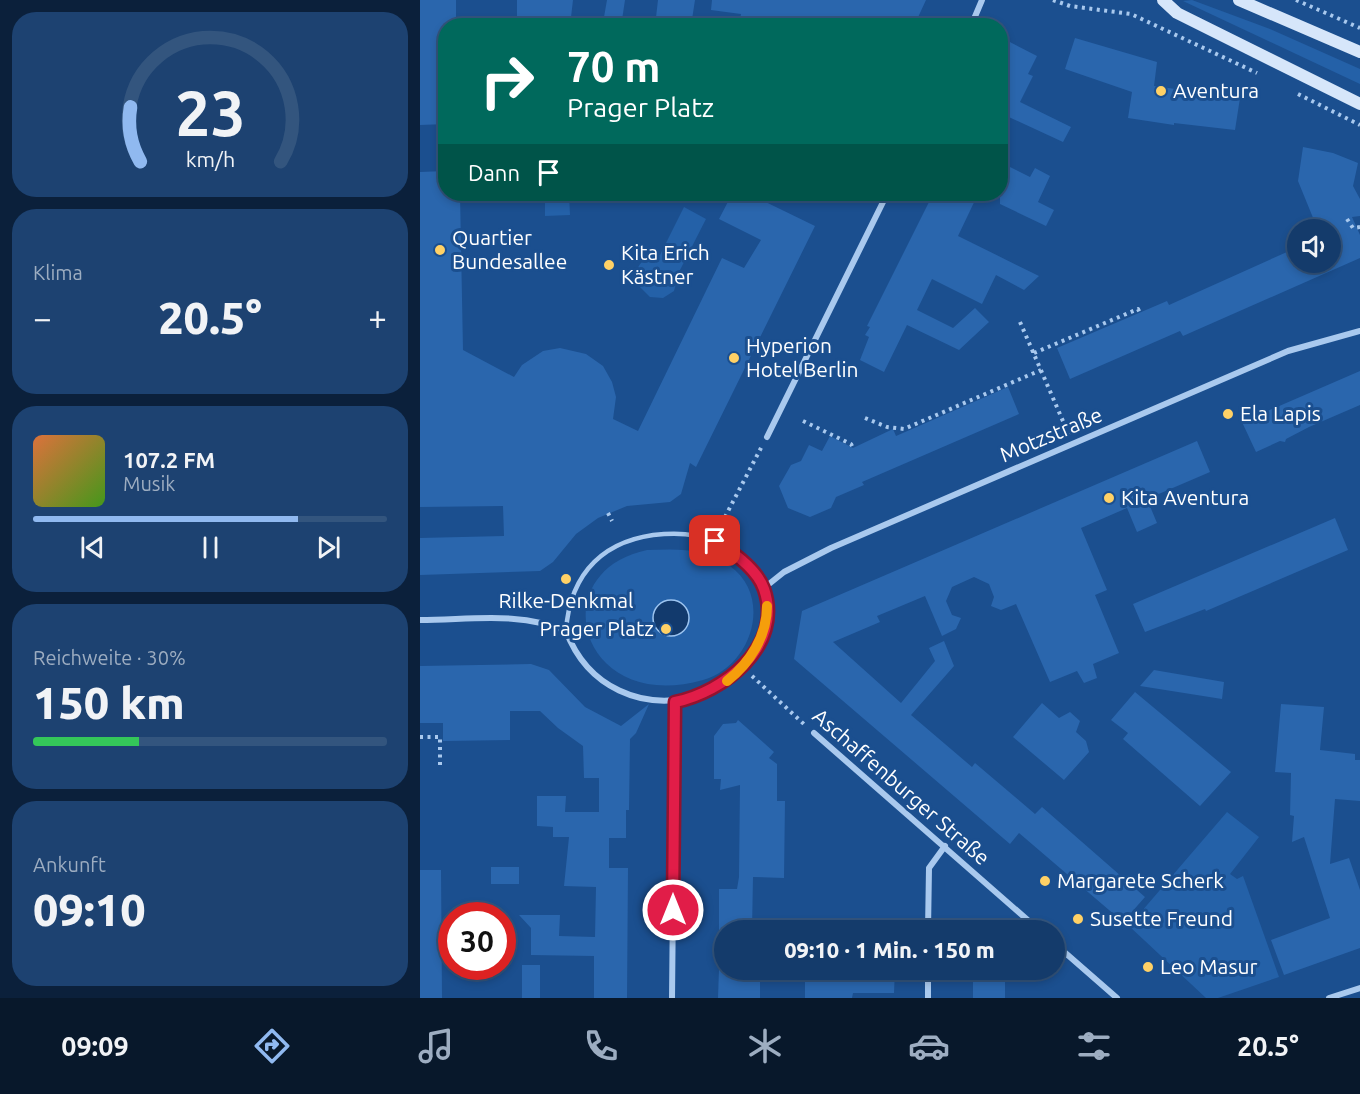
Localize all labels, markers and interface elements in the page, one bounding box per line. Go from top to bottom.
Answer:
icon: right [468,42,546,120]
text: 70 m [567,43,661,90]
text: 23 [175,78,245,148]
place label: Aventura [1173,78,1259,102]
marker: Aventura [1154,84,1168,98]
text: Prager Platz [567,92,714,122]
text: km/h [185,147,235,171]
icon: arrive [532,156,565,189]
text: Dann [468,160,520,185]
map controls [1287,219,1341,273]
button: sound [1287,219,1341,273]
place label: Quartier Bundesallee [452,225,567,273]
place label: Kita Erich Kästner [621,240,710,288]
marker: Quartier Bundesallee [433,243,447,257]
marker: Kita Erich Kästner [602,258,616,272]
text: Klima [33,261,83,284]
text: 20.5° [158,292,262,343]
text: − [33,299,52,336]
text: + [368,299,387,336]
place label: Hyperion Hotel Berlin [746,333,859,381]
marker: Hyperion Hotel Berlin [727,351,741,365]
place label: Ela Lapis [1240,401,1321,425]
street label: Motzstraße [996,402,1105,466]
marker: Ela Lapis [1221,407,1235,421]
text: 107.2 FM [123,447,215,472]
text: Musik [123,472,175,495]
place label: Kita Aventura [1121,485,1249,509]
marker: Kita Aventura [1102,491,1116,505]
pin [689,515,740,566]
icon: arrive [698,524,731,557]
icon: previous [76,531,109,564]
icon: pause [194,531,227,564]
icon: next [312,531,345,564]
marker: Rilke-Denkmal [559,572,573,586]
place label: Rilke-Denkmal [498,588,634,612]
place label: Prager Platz [539,616,654,640]
marker: Prager Platz [659,622,673,636]
text: Reichweite · 30% [33,646,186,669]
text: 150 km [33,677,185,728]
street label: Aschaffenburger Straße [808,703,995,869]
text: Ankunft [33,853,106,876]
place label: Margarete Scherk [1057,868,1224,892]
marker: Margarete Scherk [1038,874,1052,888]
position arrow [641,878,705,942]
text: 09:10 [33,884,146,935]
speed limit sign: 30 [438,902,516,980]
place label: Susette Freund [1090,906,1233,930]
marker: Susette Freund [1071,912,1085,926]
text: 09:10 · 1 Min. · 150 m [784,937,995,962]
place label: Leo Masur [1160,954,1258,978]
marker: Leo Masur [1141,960,1155,974]
icon: directions [251,1025,293,1067]
icon: music [415,1025,457,1067]
icon: phone [580,1025,622,1067]
icon: climate [744,1025,786,1067]
icon: car [908,1025,950,1067]
icon: filters [1073,1025,1115,1067]
text: 09:09 [61,1031,129,1061]
text: 20.5° [1237,1031,1299,1061]

